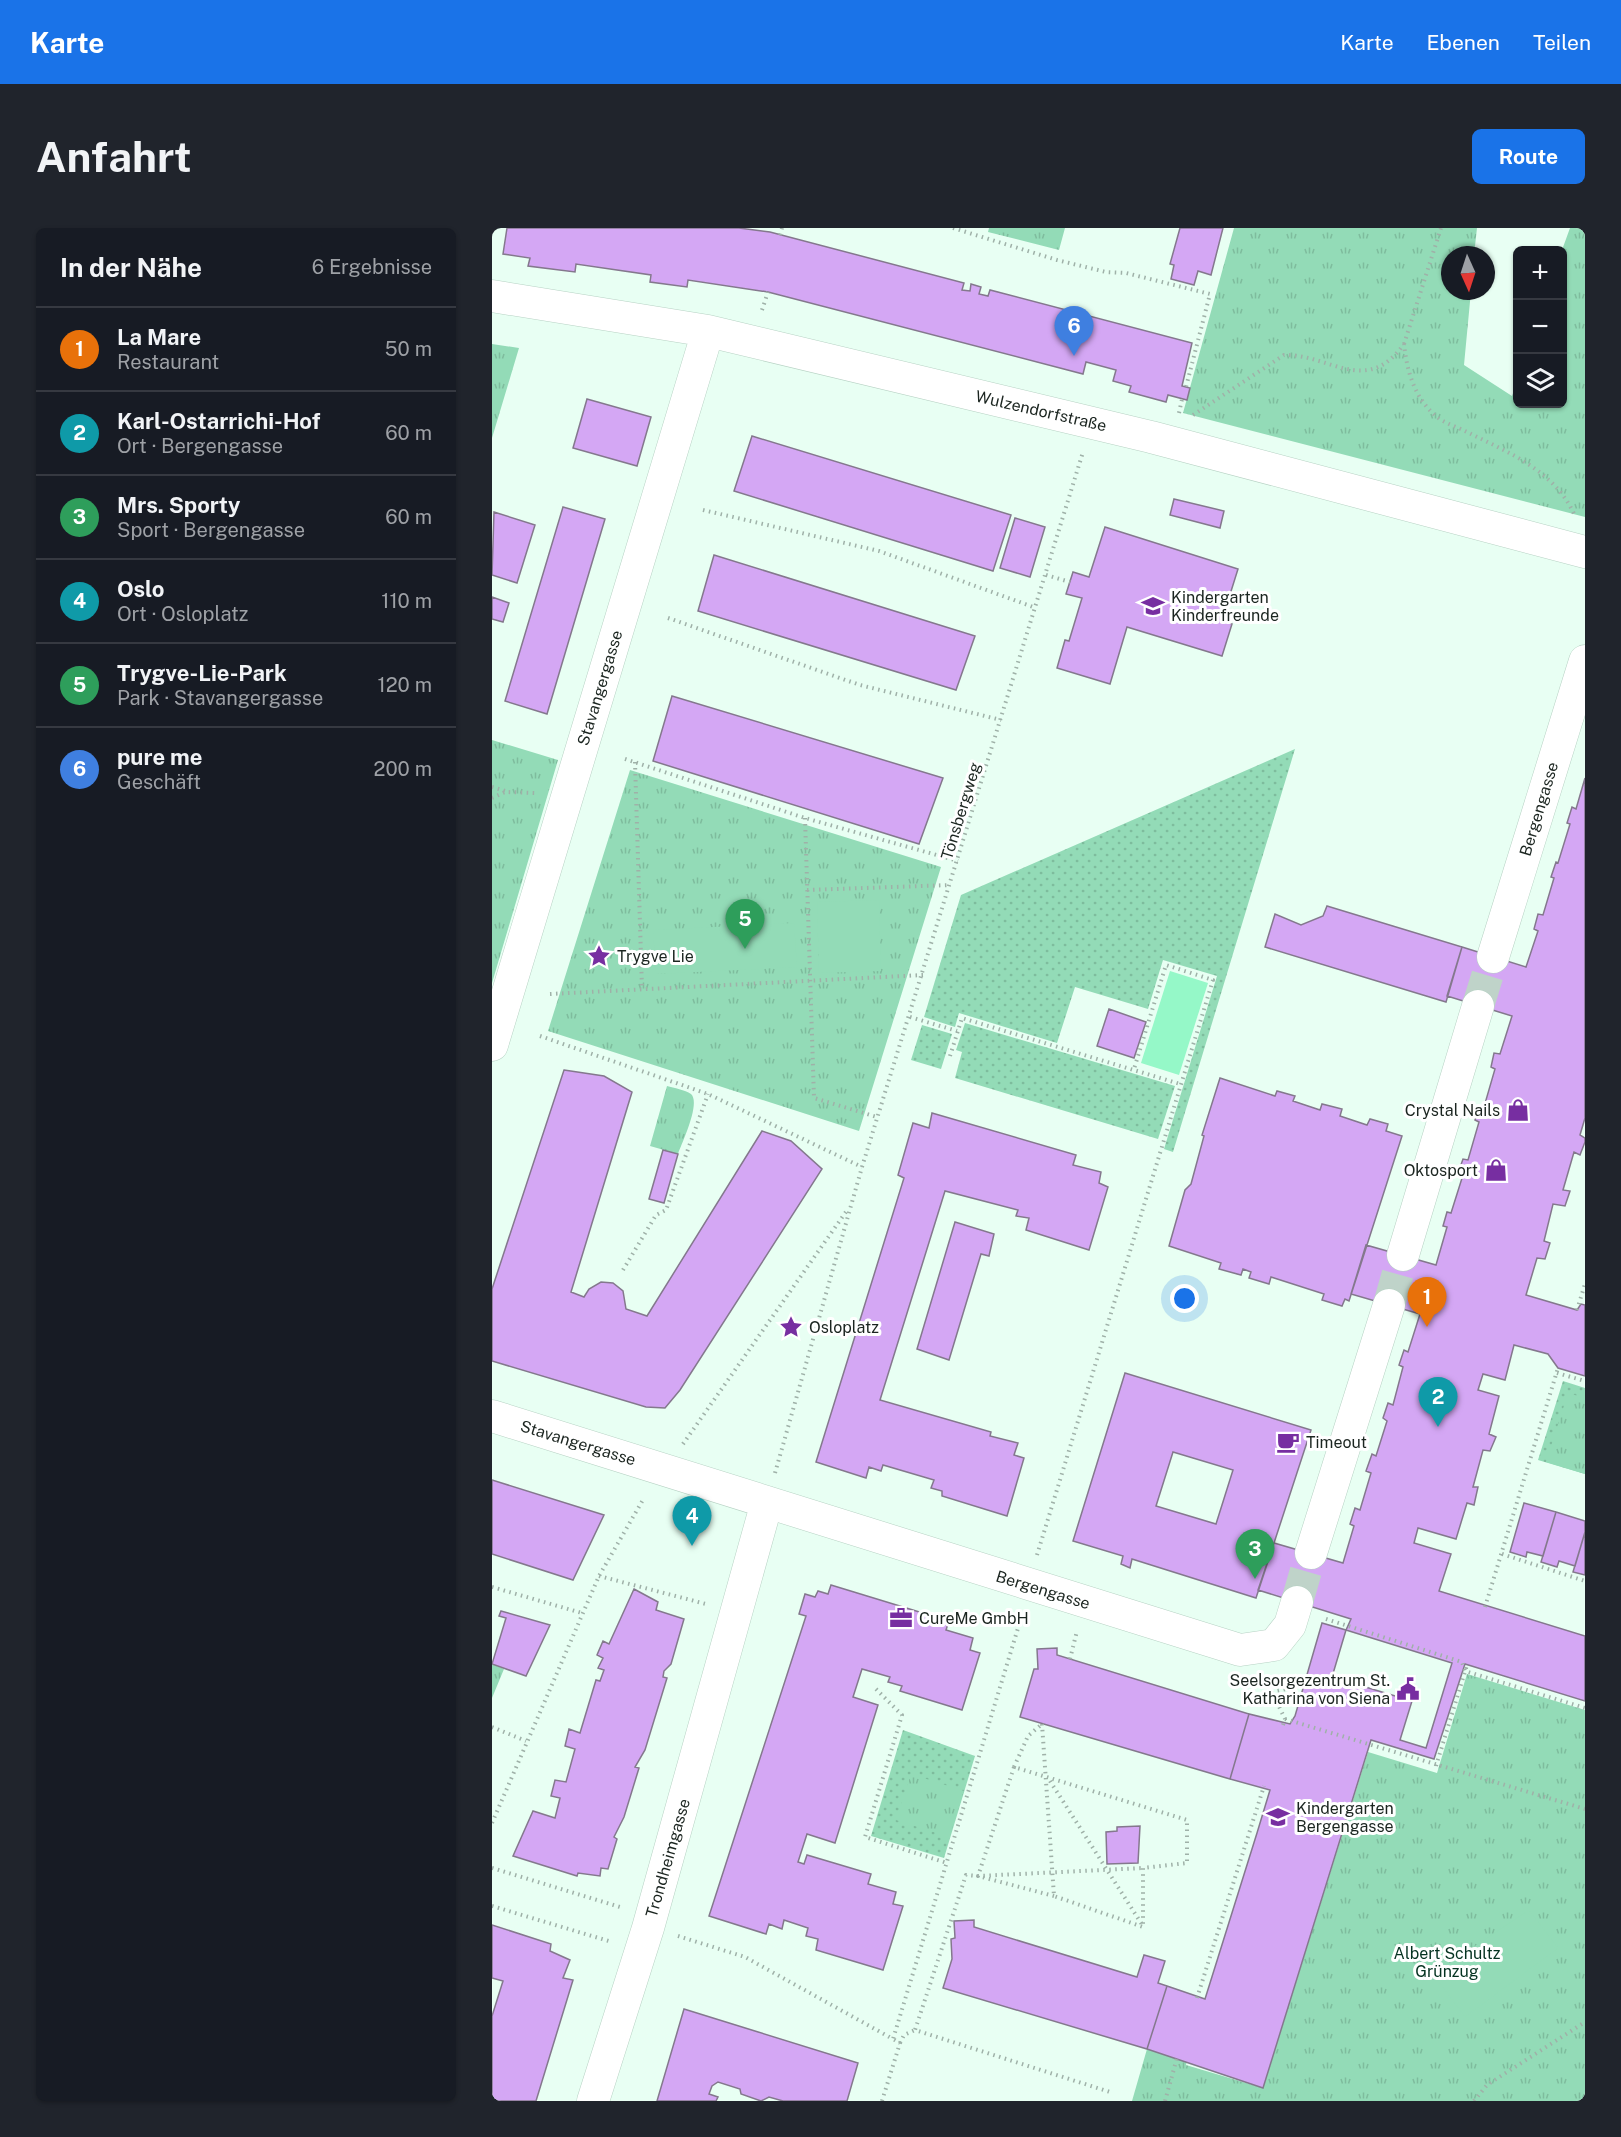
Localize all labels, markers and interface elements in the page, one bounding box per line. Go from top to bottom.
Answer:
text: Karte [30,26,104,59]
text: Karte [1340,30,1394,55]
text: Ebenen [1427,30,1500,55]
text: Teilen [1533,30,1591,55]
button: Route [1472,129,1585,184]
text: Anfahrt [36,132,192,181]
north arrow [1441,246,1495,300]
map controls [1513,246,1567,408]
button: + [1513,246,1567,300]
text: In der Nähe [60,252,202,283]
text: 6 Ergebnisse [312,255,432,279]
button: − [1513,300,1567,354]
pin: 6 [1054,306,1094,356]
text: La Mare [117,324,201,350]
text: 1 [75,337,84,361]
text: 50 m [385,337,432,361]
text: Restaurant [117,350,219,374]
button: layers [1513,354,1567,408]
street label: Wulzendorfstraße [973,387,1109,435]
text: Karl-Ostarrichi-Hof [117,408,320,434]
text: 2 [73,421,86,445]
text: 60 m [385,421,432,445]
text: Ort · Bergengasse [117,434,283,458]
text: Mrs. Sporty [117,492,240,518]
text: 3 [73,505,86,529]
text: 60 m [385,505,432,529]
text: Sport · Bergengasse [117,518,305,542]
text: Oslo [117,576,164,602]
place label: Kindergarten Kinderfreunde [1171,588,1279,625]
text: 4 [73,589,86,613]
text: 110 m [381,589,432,613]
school or university icon: Kindergarten Kinderfreunde [1140,593,1166,619]
text: Ort · Osloplatz [117,602,248,626]
street label: Stavangergasse [573,628,627,748]
text: Trygve-Lie-Park [117,660,287,686]
text: 5 [73,673,86,697]
text: 120 m [378,673,432,697]
text: Park · Stavangergasse [117,686,323,710]
text: pure me [117,744,202,770]
text: 6 [73,757,86,781]
text: 200 m [374,757,432,781]
street label: Tönsbergweg [937,760,985,862]
street label: Bergengasse [1516,760,1562,858]
text: Geschäft [117,770,201,794]
pin: 5 [726,900,764,949]
place icon: Trygve Lie [586,943,612,969]
place label: Trygve Lie [617,947,694,966]
shop icon: Crystal Nails [1505,1097,1531,1123]
place label: Crystal Nails [1405,1101,1500,1120]
shop icon: Oktosport [1483,1157,1509,1183]
place label: Oktosport [1404,1161,1478,1180]
pin: 1 [1408,1278,1446,1327]
your location [1170,1284,1199,1313]
place icon: Osloplatz [778,1314,804,1340]
place label: Osloplatz [809,1318,879,1337]
pin: 2 [1418,1378,1458,1427]
street label: Stavangergasse [518,1416,638,1470]
cafe icon: Timeout [1275,1429,1301,1455]
place label: Timeout [1306,1433,1367,1452]
pin: 4 [672,1496,712,1546]
pin: 3 [1236,1530,1275,1579]
street label: Bergengasse [994,1567,1092,1613]
office icon: CureMe GmbH [888,1605,914,1631]
place label: CureMe GmbH [919,1609,1029,1628]
place label: Seelsorgezentrum St. Katharina von Siena [1229,1671,1390,1708]
public building icon: Seelsorgezentrum St. Katharina von Siena [1395,1676,1421,1702]
street label: Trondheimgasse [642,1796,694,1920]
place label: Kindergarten Bergengasse [1296,1799,1394,1836]
school or university icon: Kindergarten Bergengasse [1265,1804,1291,1830]
park label: Albert Schultz Grünzug [1394,1944,1501,1981]

